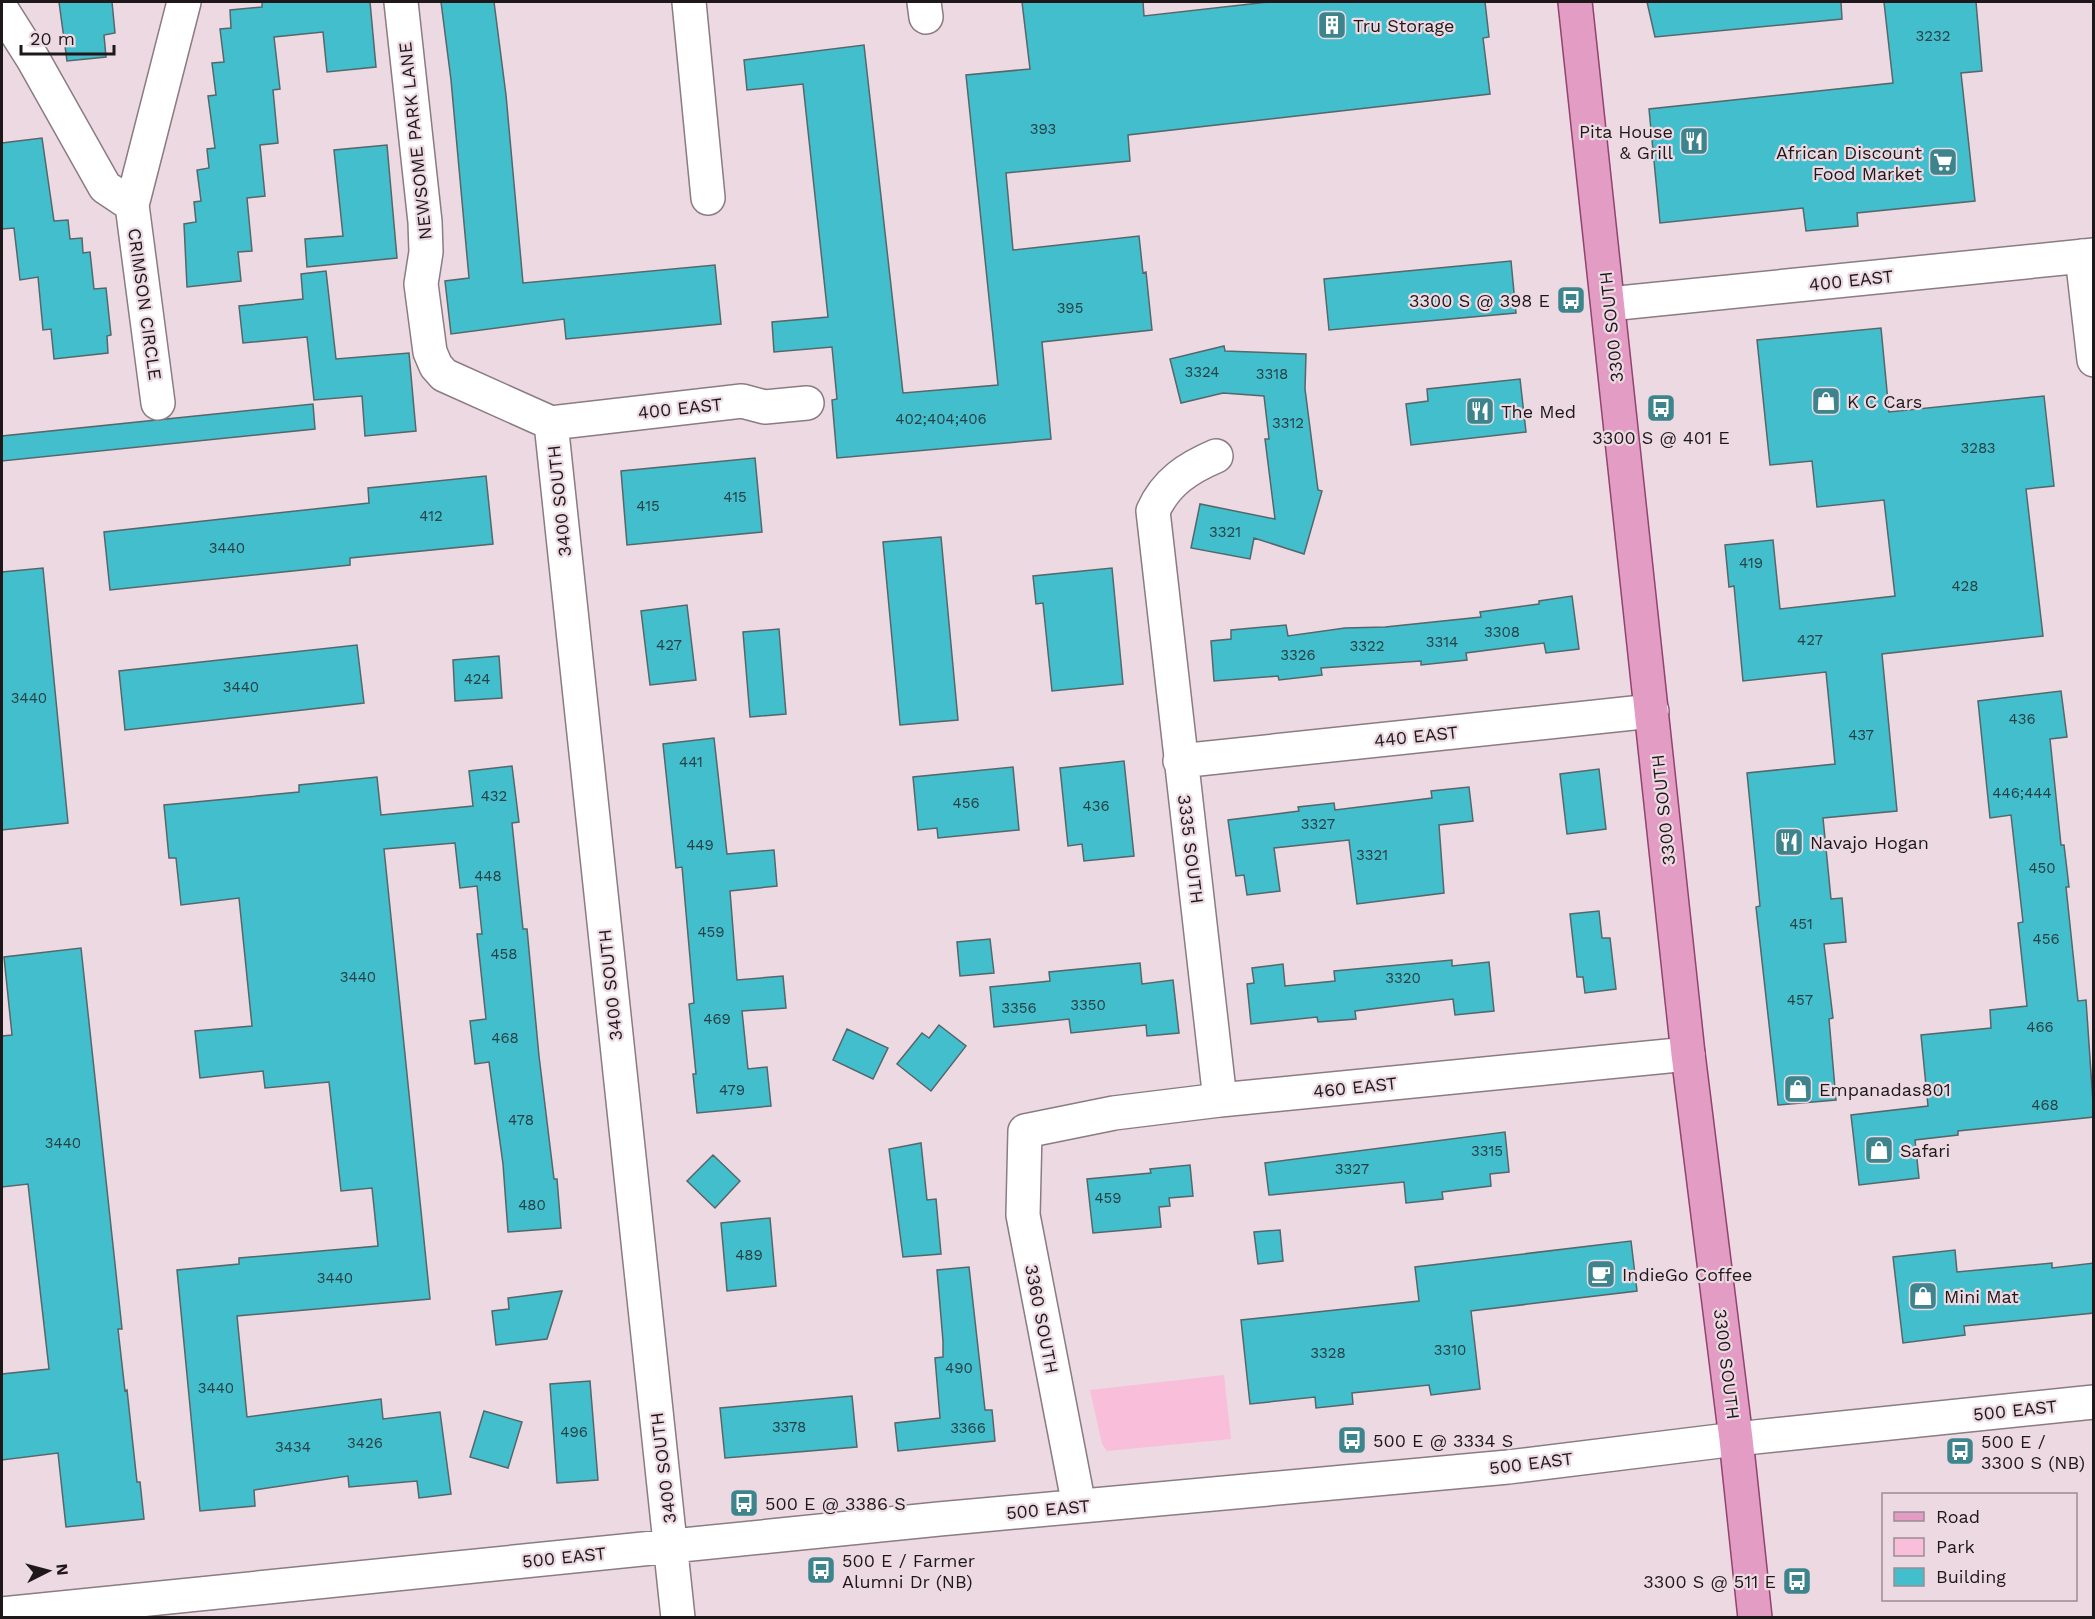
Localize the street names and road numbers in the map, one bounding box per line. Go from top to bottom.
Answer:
street label: NEWSOME PARK LANE [394,41,436,241]
street label: CRIMSON CIRCLE [124,227,166,381]
street label: 400 EAST [1808,265,1894,295]
street label: 3300 SOUTH [1595,271,1627,383]
street label: 400 EAST [637,393,723,423]
street label: 3400 SOUTH [543,444,575,558]
street label: 440 EAST [1373,721,1459,751]
street label: 3300 SOUTH [1647,754,1679,866]
street label: 3335 SOUTH [1174,793,1208,905]
street label: 3400 SOUTH [594,928,626,1042]
street label: 460 EAST [1312,1072,1398,1102]
street label: 3360 SOUTH [1021,1262,1063,1376]
street label: 3300 SOUTH [1710,1307,1744,1421]
street label: 500 EAST [1972,1395,2058,1425]
street label: 3400 SOUTH [646,1411,680,1525]
street label: 500 EAST [1488,1447,1574,1479]
street label: 500 EAST [1005,1495,1091,1523]
street label: 500 EAST [521,1542,607,1572]

